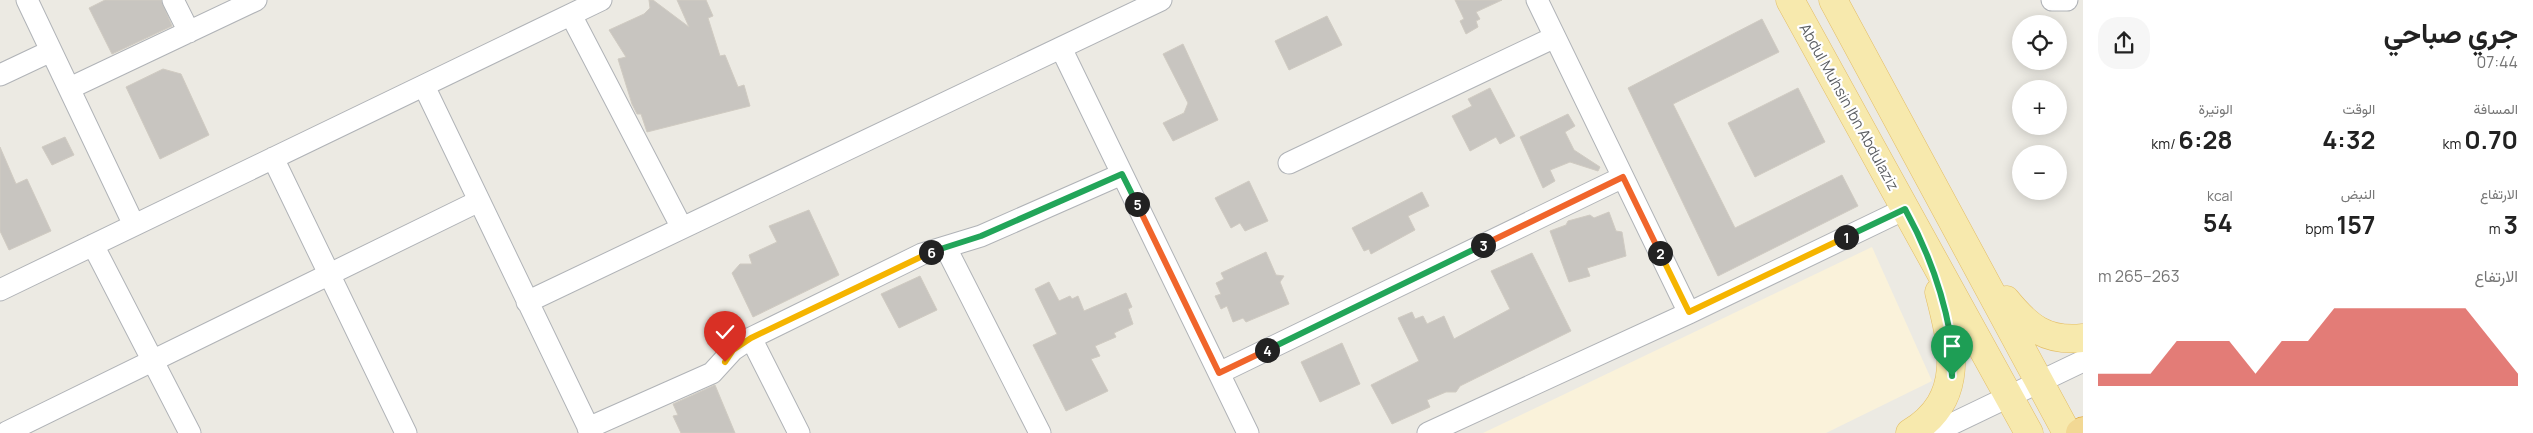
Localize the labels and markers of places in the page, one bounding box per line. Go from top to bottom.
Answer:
pin: 5 [1124,192,1150,216]
pin: 1 [1834,224,1858,250]
pin: 3 [1470,232,1496,258]
pin: 6 [918,240,944,264]
pin: 2 [1648,240,1672,266]
pin [704,311,746,362]
pin [1931,325,1973,376]
pin: 4 [1254,338,1280,362]

